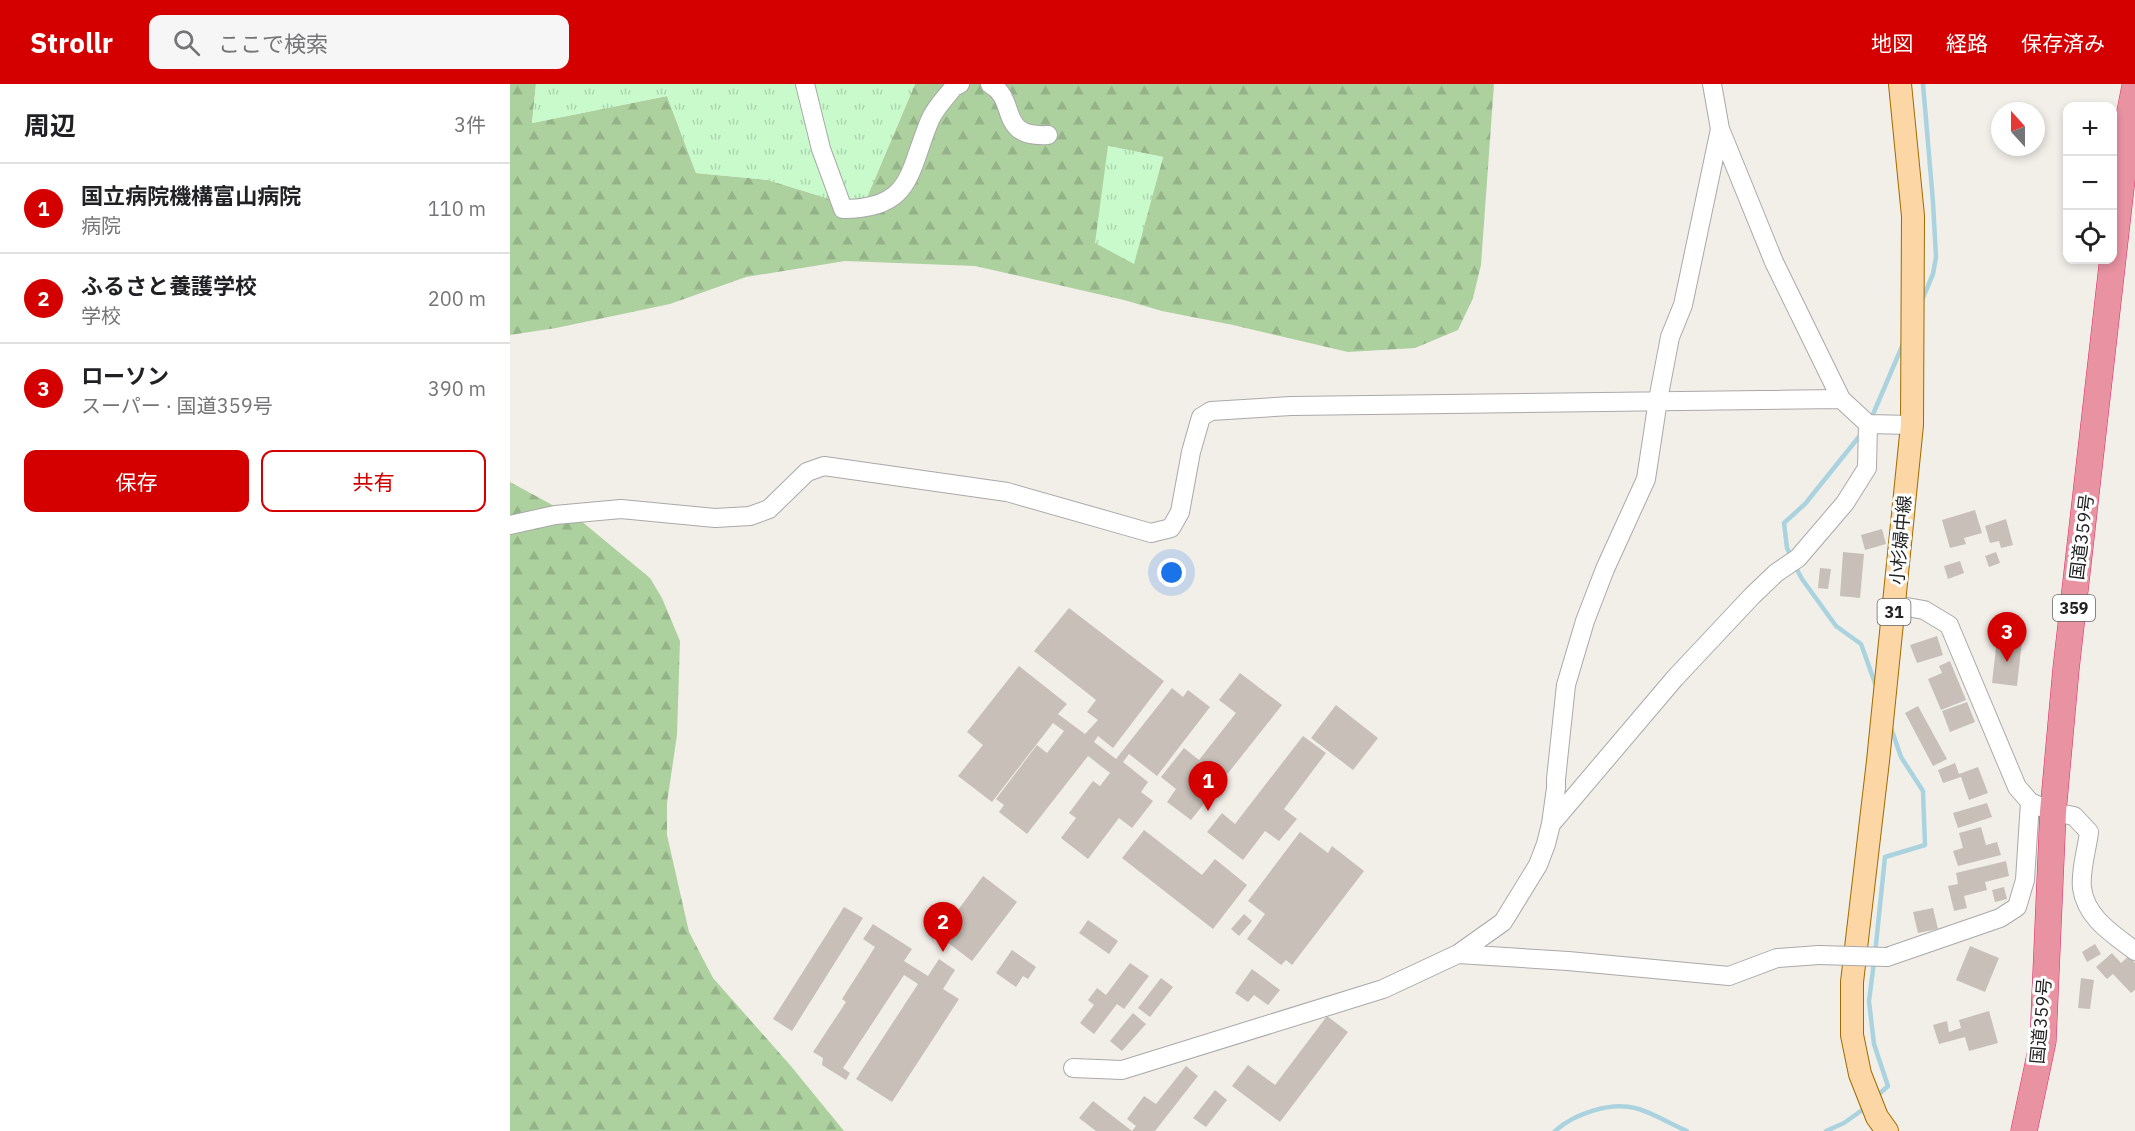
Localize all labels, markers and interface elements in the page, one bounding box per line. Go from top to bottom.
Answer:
search box [149,15,569,69]
text: Strollr [30,24,113,61]
icon: search [170,26,203,59]
text: ここで検索 [218,29,328,58]
text: 地図 [1871,29,1913,57]
text: 経路 [1946,29,1988,57]
text: 保存済み [2021,29,2105,57]
north arrow [1991,102,2045,156]
map controls [2063,102,2117,264]
button: + [2063,102,2117,156]
text: 周辺 [24,108,76,142]
text: 3件 [454,111,486,138]
button: − [2063,156,2117,210]
text: 国立病院機構富山病院 [81,181,301,210]
text: 1 [38,195,50,222]
text: 110 m [428,195,486,222]
button: locate [2063,210,2117,264]
text: 病院 [81,212,121,239]
text: ふるさと養護学校 [81,271,257,300]
text: 2 [38,285,50,312]
text: 200 m [428,285,486,312]
text: 学校 [81,302,121,329]
text: ローソン [81,361,169,390]
text: 3 [38,375,50,402]
text: 390 m [428,375,486,402]
text: スーパー · 国道359号 [81,392,273,419]
button: 保存 [24,450,249,512]
button: 共有 [261,450,486,512]
street label: 国道359号 [2065,493,2098,581]
street label: 小杉婦中線 [1885,494,1916,586]
your location [1157,558,1186,587]
road number: 359 [2053,595,2095,621]
road number: 31 [1878,599,1910,625]
pin: 3 [1988,612,2026,662]
pin: 1 [1188,762,1228,811]
pin: 2 [924,902,962,952]
street label: 国道359号 [2025,977,2056,1065]

